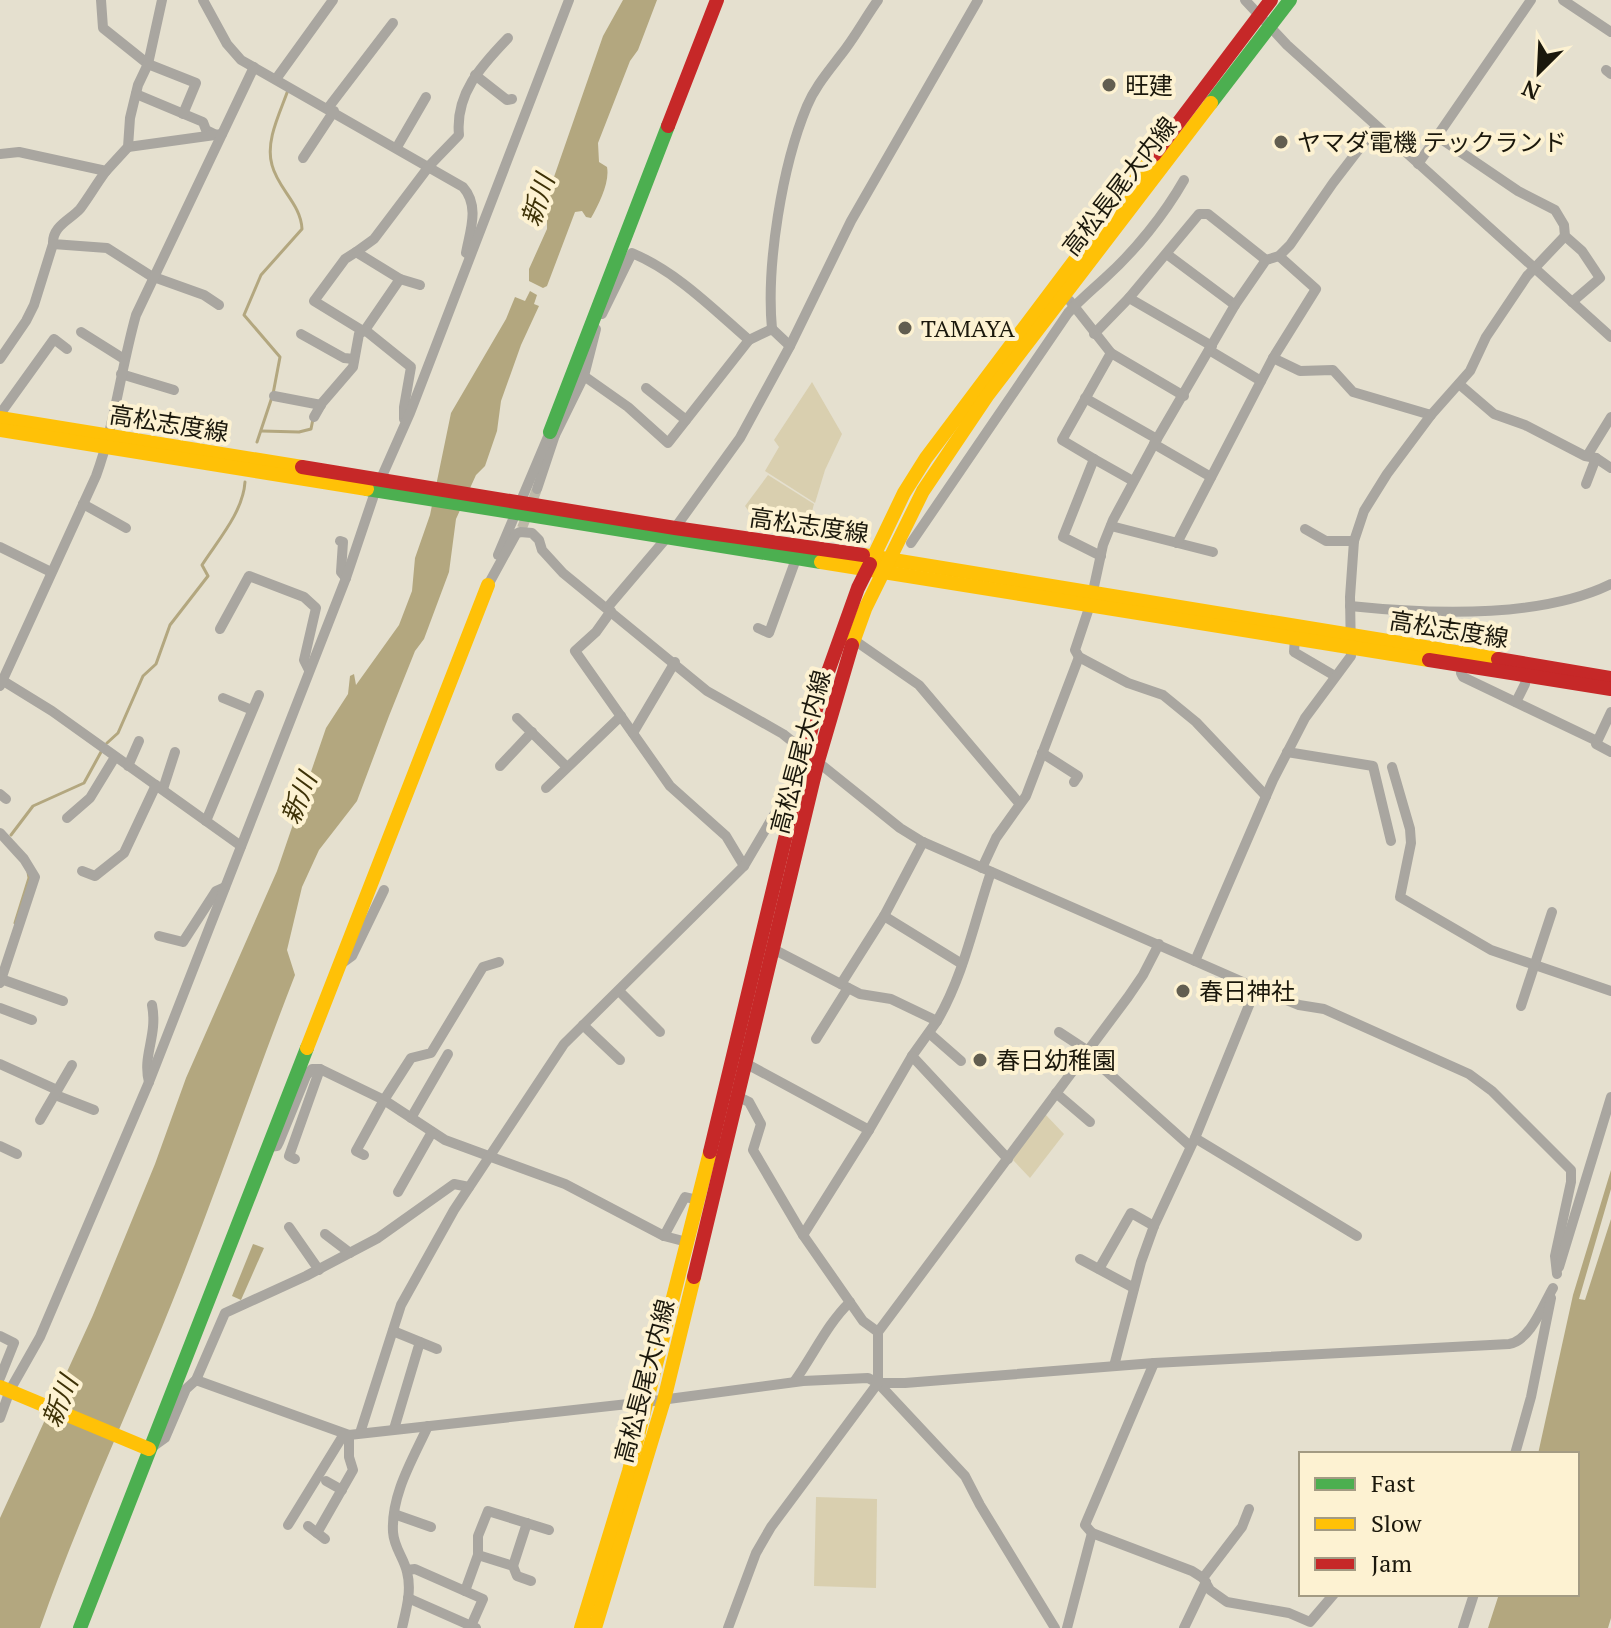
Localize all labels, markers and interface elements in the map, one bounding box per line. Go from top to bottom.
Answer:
north arrow [1499,32,1579,112]
place label: 旺建 [1125,69,1173,101]
text: N [1517,74,1544,107]
marker: 旺建 [1100,76,1118,94]
street label: 高松長尾大内線 [1055,110,1183,262]
place label: ヤマダ電機 テックランド [1297,126,1567,158]
marker: ヤマダ電機 テックランド [1272,133,1290,151]
water label: 新川 [513,167,562,230]
place label: TAMAYA [921,312,1016,344]
marker: TAMAYA [896,319,914,337]
street label: 高松志度線 [107,398,231,448]
street label: 高松志度線 [747,501,871,549]
street label: 高松志度線 [1387,604,1511,654]
street label: 高松長尾大内線 [763,667,837,837]
water label: 新川 [272,765,325,828]
place label: 春日神社 [1199,975,1295,1007]
marker: 春日神社 [1174,982,1192,1000]
place label: 春日幼稚園 [996,1044,1116,1076]
marker: 春日幼稚園 [971,1051,989,1069]
street label: 高松長尾大内線 [607,1296,681,1466]
water label: 新川 [33,1368,86,1431]
legend [1299,1452,1579,1596]
text: Fast [1371,1467,1416,1499]
text: Slow [1371,1507,1422,1539]
text: Jam [1371,1547,1412,1579]

